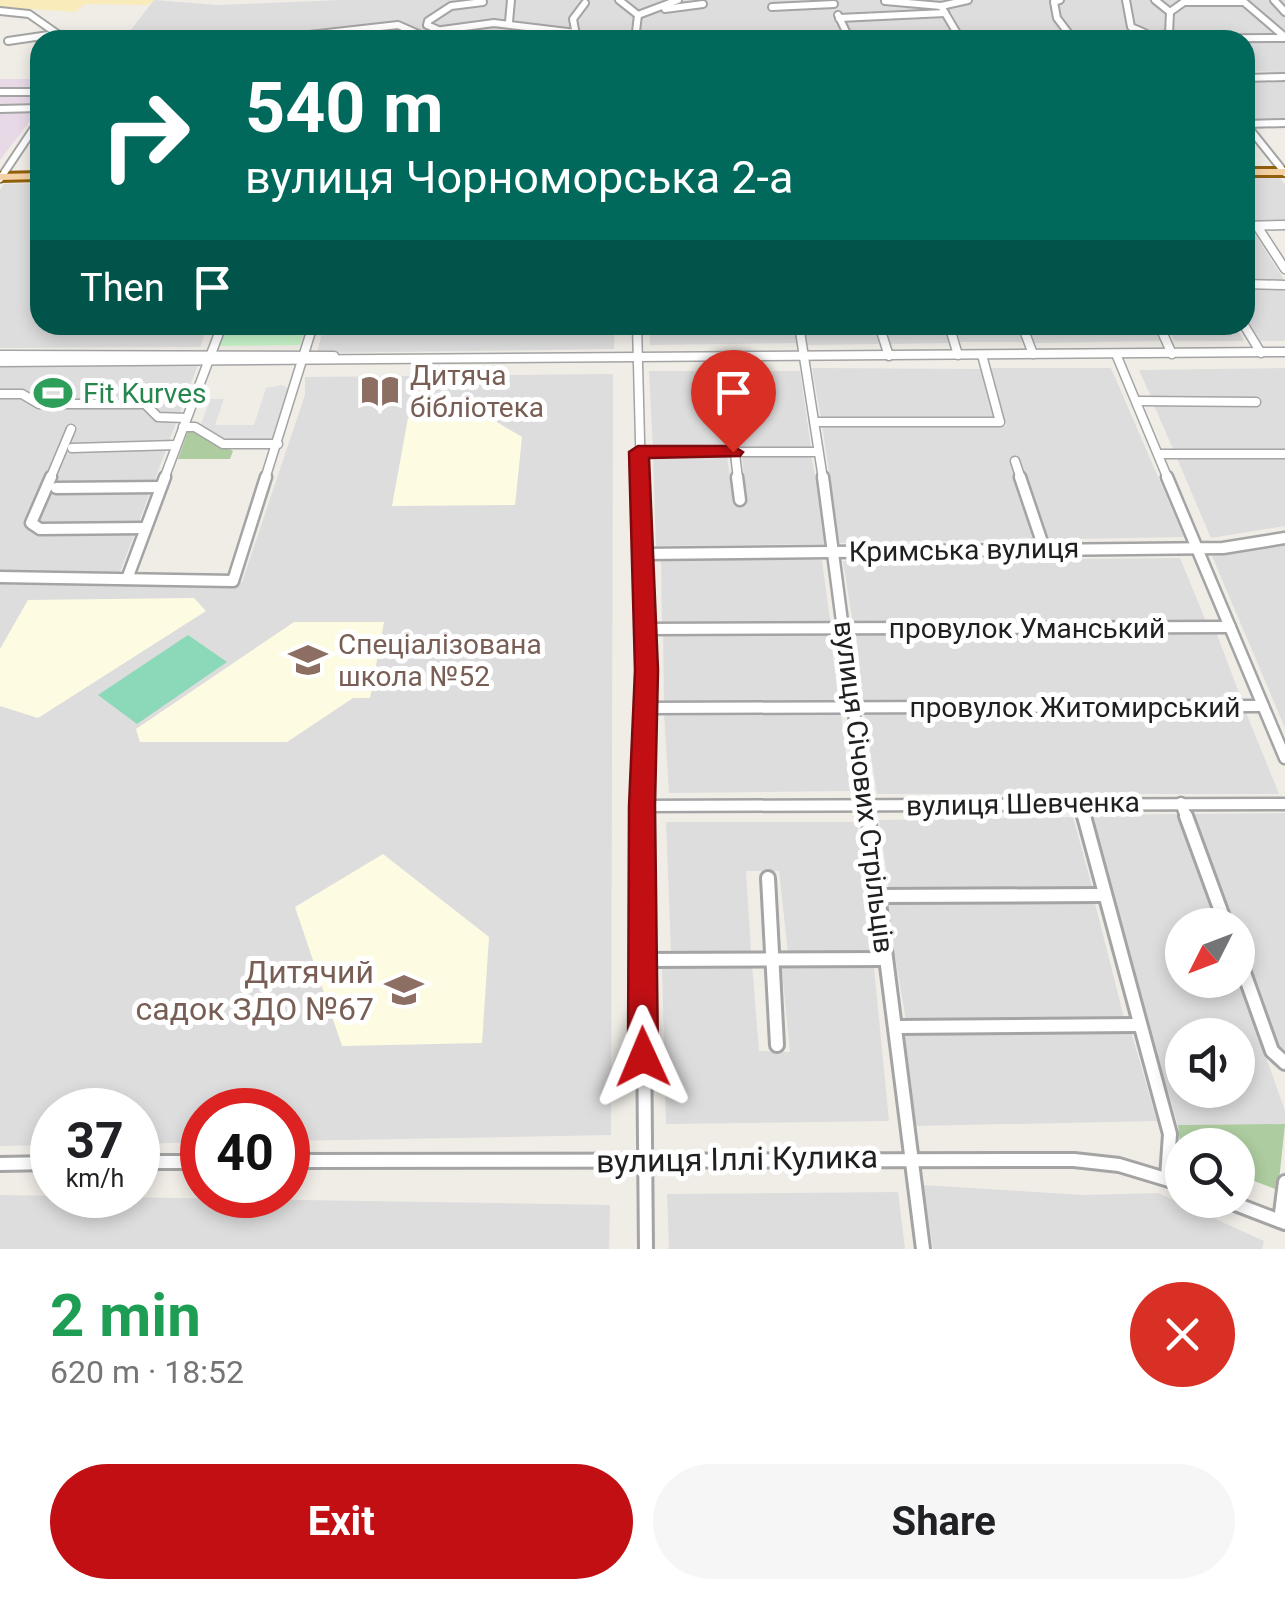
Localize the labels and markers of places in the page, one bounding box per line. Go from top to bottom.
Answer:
pin [691,350,776,453]
place label: Дитяча бібліотека [410,359,544,424]
library icon: Дитяча бібліотека [359,370,401,412]
sports icon: Fit Kurves [32,372,74,414]
place label: Fit Kurves [83,377,207,410]
place label: Спеціалізована школа №52 [338,628,542,693]
school or university icon: Спеціалізована школа №52 [287,639,329,681]
place label: Дитячий садок ЗДО №67 [136,953,374,1028]
school or university icon: Дитячий садок ЗДО №67 [383,969,425,1011]

